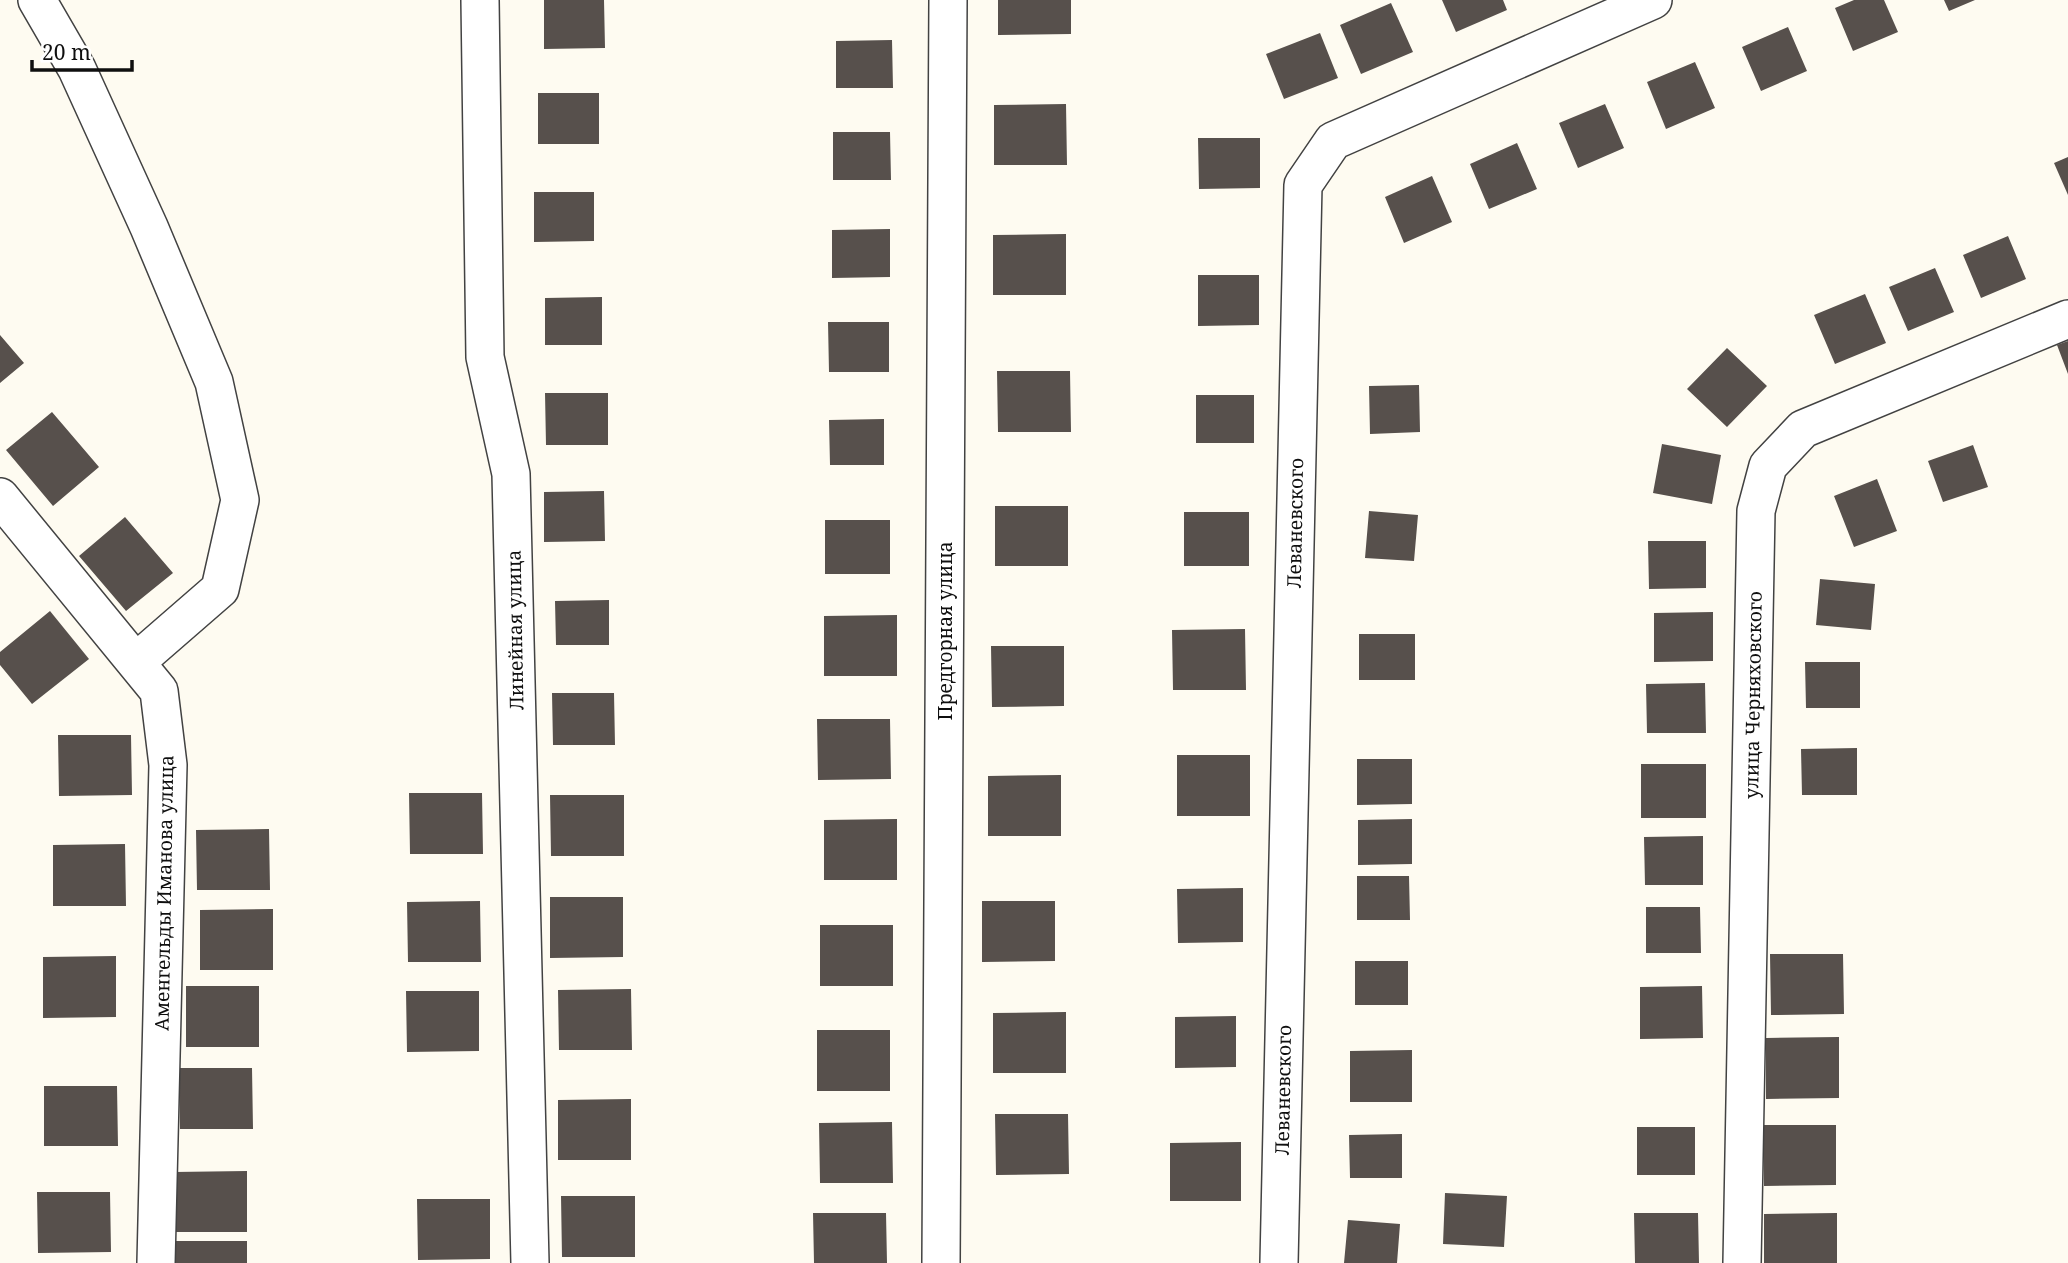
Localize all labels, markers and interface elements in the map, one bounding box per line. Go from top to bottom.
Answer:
scale bar [32,28,131,72]
text: 20 m [42,38,91,66]
street label: Леваневского [1281,458,1309,588]
street label: Предгорная улица [932,541,958,721]
street label: Линейная улица [501,550,529,710]
street label: улица Черняховского [1738,591,1768,799]
street label: Аменгельды Иманова улица [149,755,179,1031]
street label: Леваневского [1269,1025,1297,1155]

